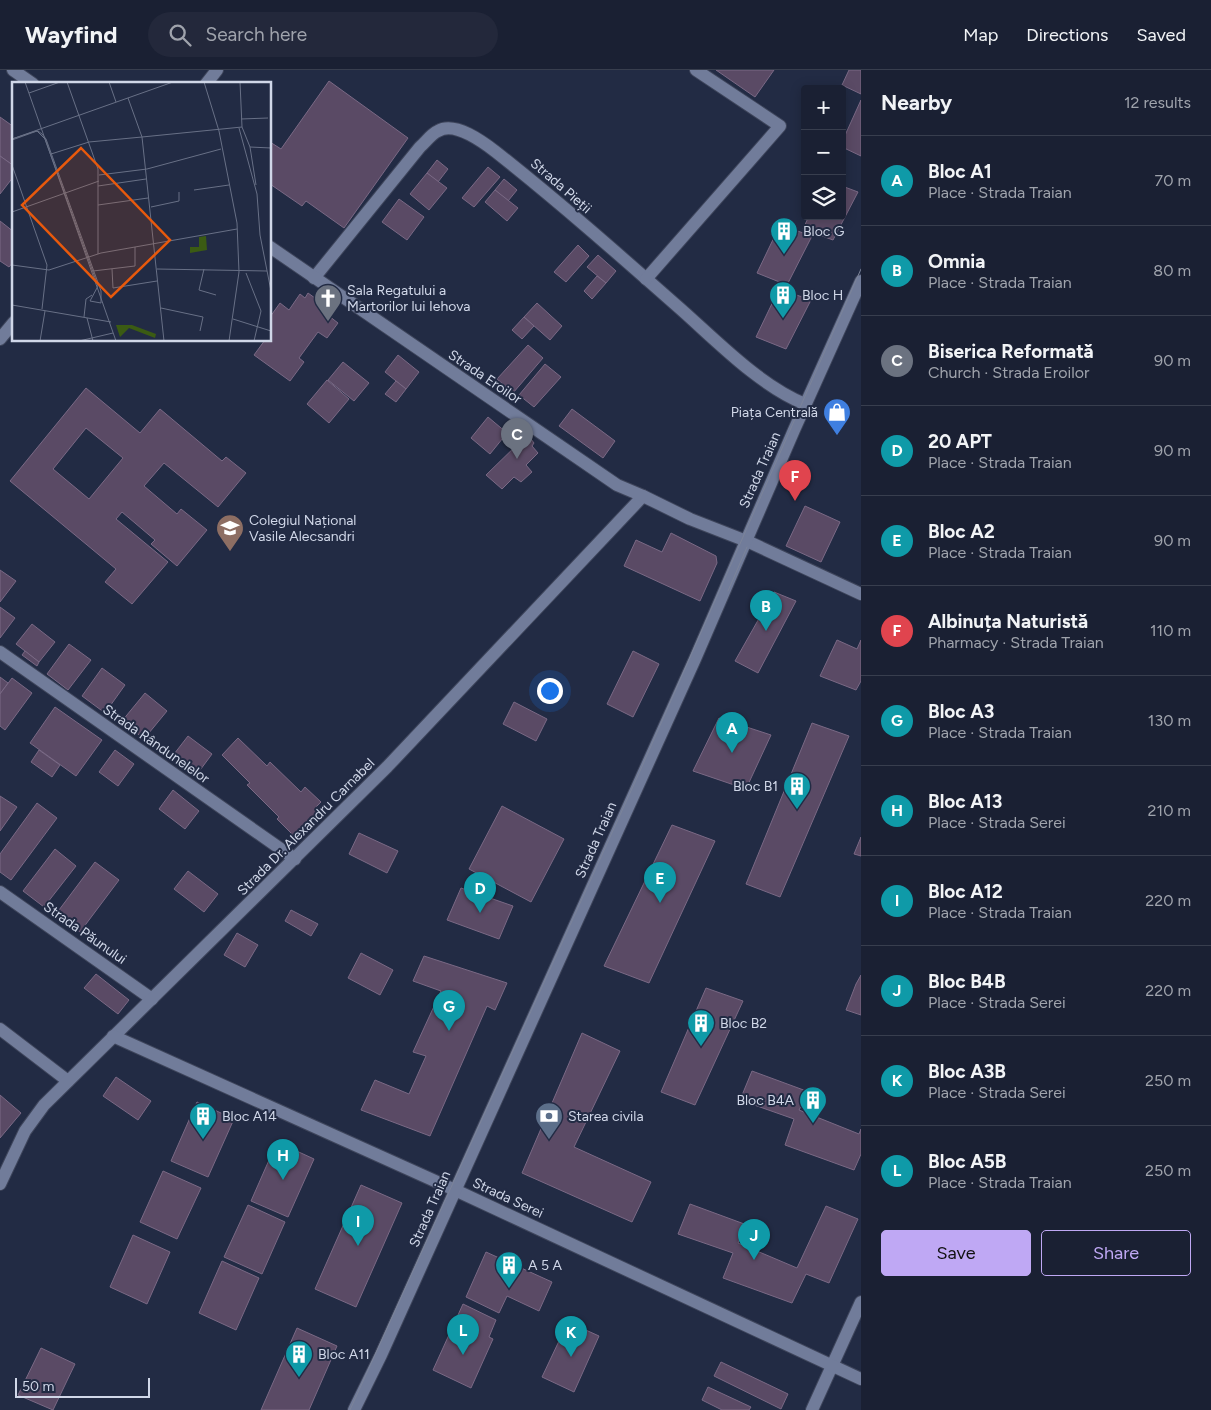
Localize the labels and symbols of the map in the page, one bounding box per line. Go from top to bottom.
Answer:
inset map [12,82,271,341]
street label: Strada Pieții [527,155,595,217]
building icon: Bloc G [769,216,799,255]
place label: Bloc G [803,223,845,240]
building icon: Bloc H [768,280,798,319]
place label: Sala Regatului a Martorilor lui Iehova [347,282,471,315]
church icon: Sala Regatului a Martorilor lui Iehova [313,283,343,322]
place label: Bloc H [802,287,843,304]
street label: Strada Eroilor [445,346,525,408]
shop icon: Piața Centrală [822,397,852,436]
place label: Piața Centrală [731,404,818,421]
pin: C [501,418,533,459]
street label: Strada Traian [736,429,784,511]
pin: F [779,460,811,501]
place label: Colegiul Național Vasile Alecsandri [249,512,356,545]
school or university icon: Colegiul Național Vasile Alecsandri [215,513,245,552]
pin: B [750,590,782,631]
your location [537,678,563,704]
street label: Strada Rândunelelor [99,701,213,787]
pin: A [716,712,748,753]
street label: Strada Dr. Alexandru Carnabel [234,755,378,899]
building icon: Bloc B1 [782,771,812,810]
place label: Bloc B1 [733,778,778,795]
street label: Strada Traian [572,799,620,881]
pin: E [644,862,676,903]
pin: D [464,872,496,913]
street label: Strada Păunului [40,898,130,968]
pin: G [433,990,465,1031]
building icon: Bloc B2 [686,1008,716,1047]
place label: Bloc B2 [720,1015,767,1032]
building icon: Bloc B4A [798,1085,828,1124]
place label: Bloc B4A [736,1092,795,1109]
building icon: Bloc A14 [188,1101,218,1140]
bank icon: Starea civila [534,1101,564,1140]
place label: Bloc A14 [222,1108,277,1125]
place label: Starea civila [568,1108,644,1125]
pin: H [267,1139,299,1180]
street label: Strada Traian [406,1168,454,1250]
street label: Strada Serei [470,1174,546,1222]
pin: I [342,1205,374,1246]
pin: J [738,1219,770,1260]
building icon: A 5 A [494,1250,524,1289]
place label: A 5 A [528,1257,562,1274]
pin: L [447,1314,479,1355]
pin: K [555,1316,587,1357]
building icon: Bloc A11 [284,1339,314,1378]
place label: Bloc A11 [318,1346,370,1363]
scale bar [15,1375,150,1398]

